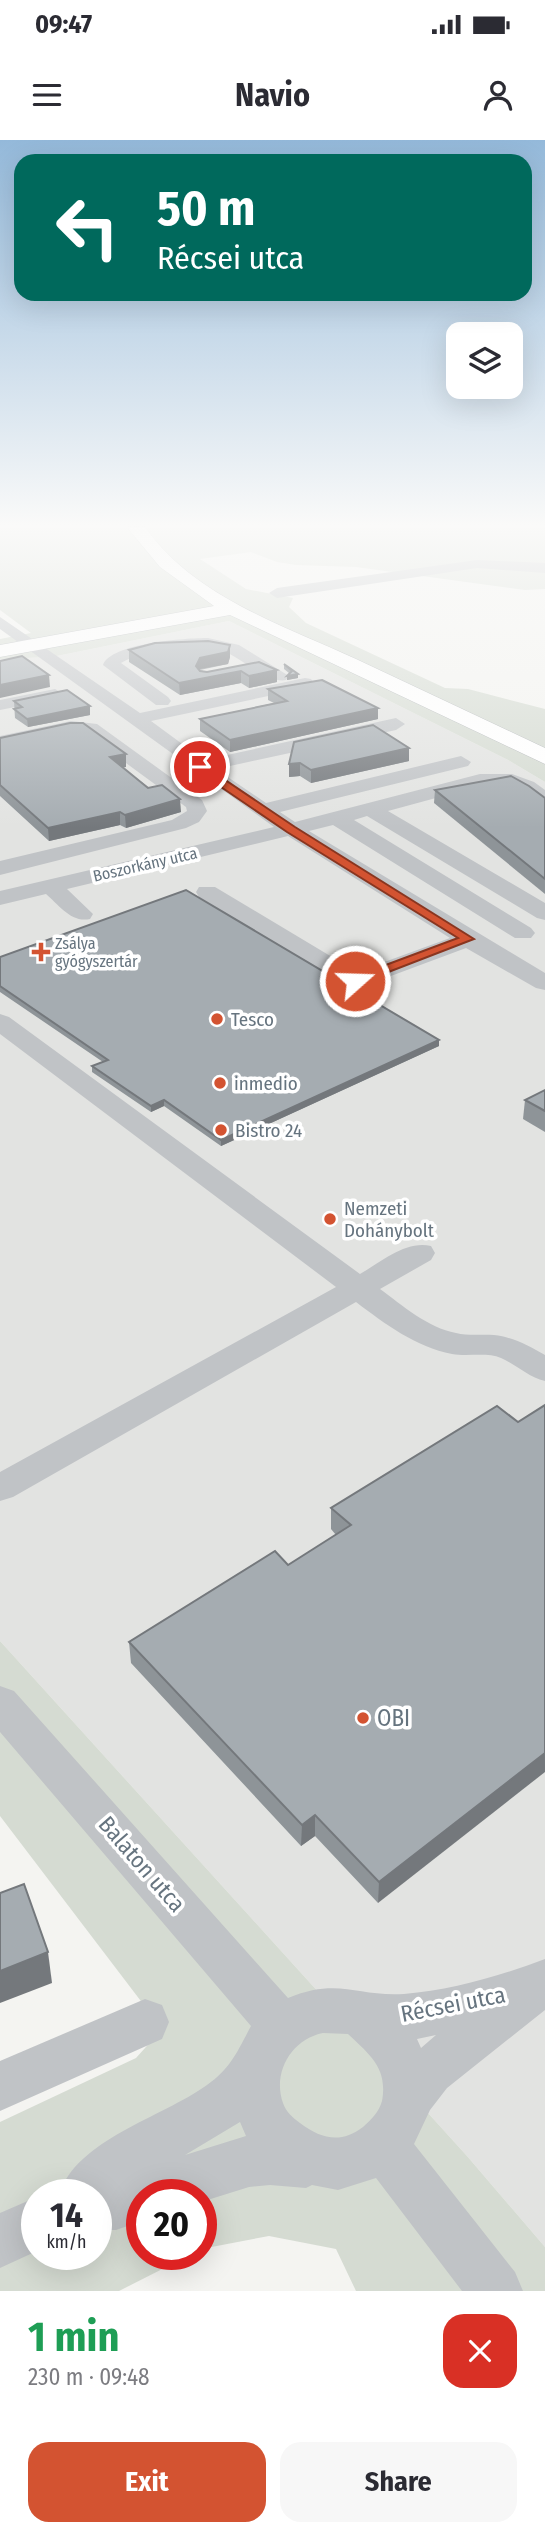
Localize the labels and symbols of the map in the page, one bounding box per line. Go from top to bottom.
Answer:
pin [170,737,230,797]
street label: Boszorkány utca [91,843,199,886]
place label: Zsálya gyógyszertár [55,934,138,971]
marker: Zsálya gyógyszertár [33,944,49,960]
position arrow [318,944,392,1018]
place label: Tesco [231,1008,274,1031]
marker: Tesco [209,1011,225,1027]
place label: inmedio [234,1072,298,1095]
marker: inmedio [212,1075,228,1091]
place label: Bistro 24 [235,1119,302,1142]
marker: Bistro 24 [213,1122,229,1138]
place label: Nemzeti Dohánybolt [344,1197,435,1242]
marker: Nemzeti Dohánybolt [322,1211,338,1227]
place label: OBI [377,1704,410,1732]
marker: OBI [355,1710,371,1726]
street label: Balaton utca [93,1810,191,1918]
street label: Récsei utca [398,1980,508,2028]
speed limit sign: 20 [126,2179,217,2270]

